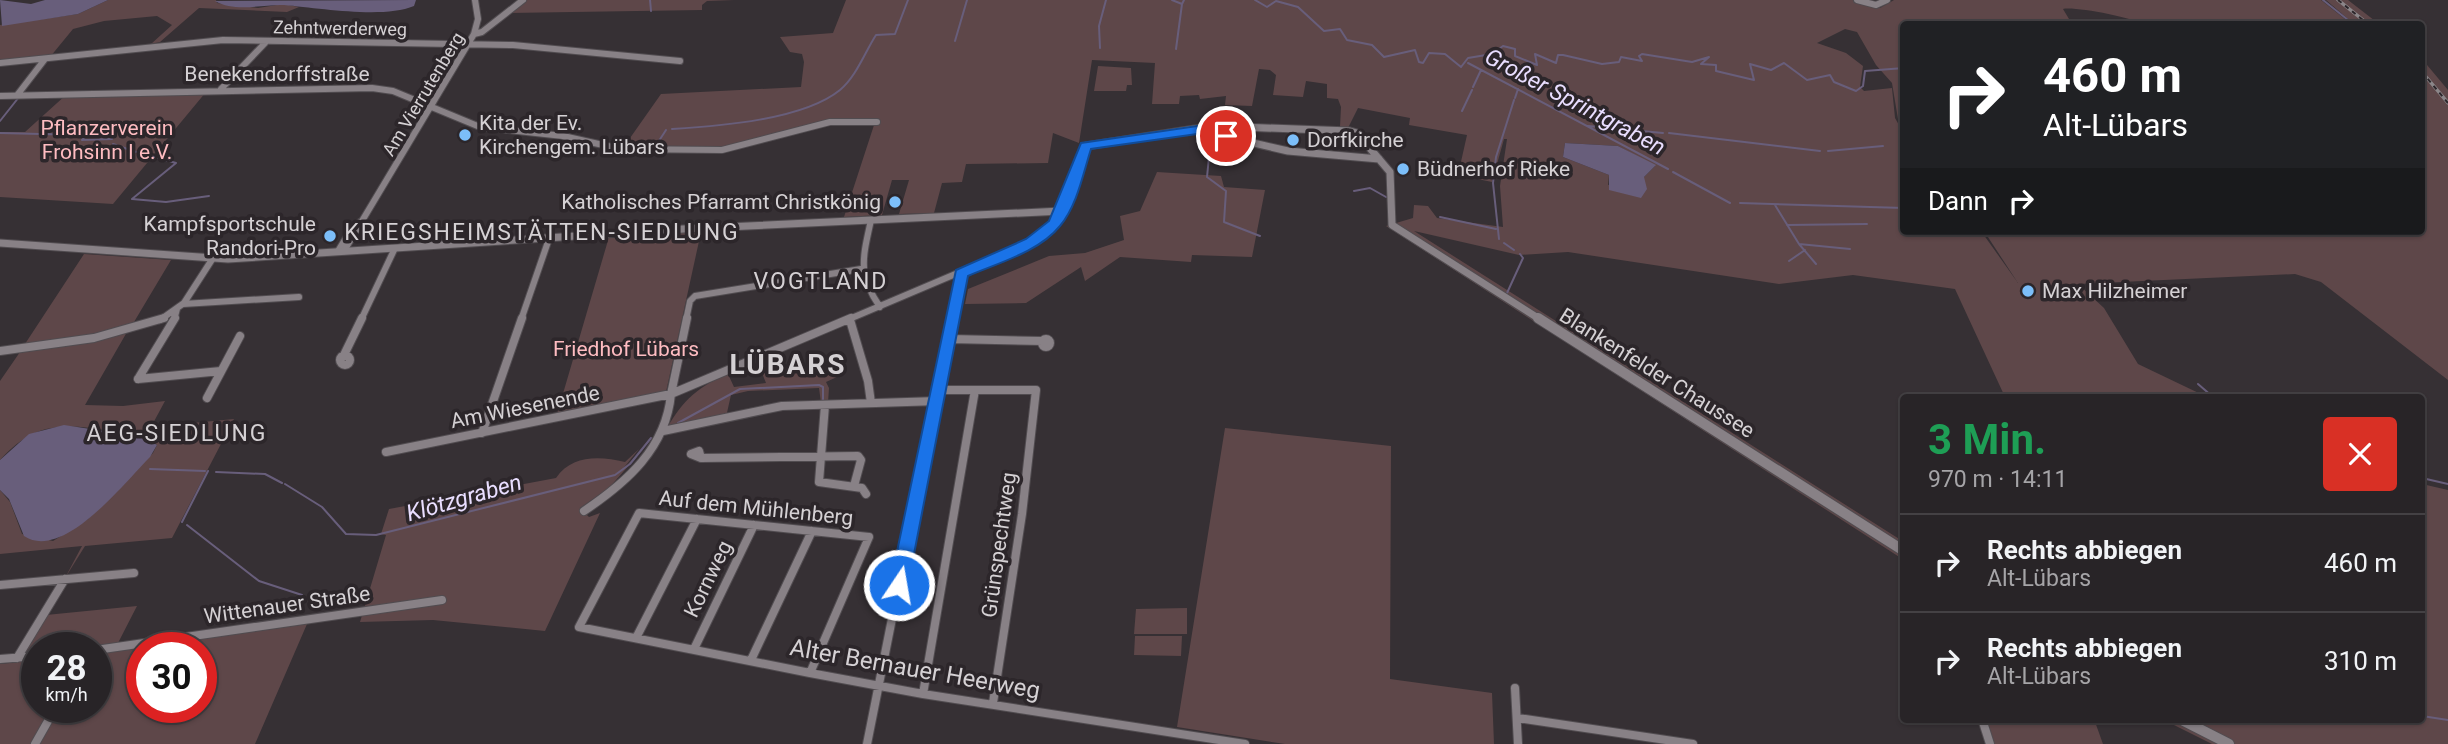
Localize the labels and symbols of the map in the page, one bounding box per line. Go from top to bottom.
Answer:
street label: Zehntwerderweg [273,16,407,40]
street label: Am Vierrutenberg [378,28,468,160]
water label: Großer Sprintgraben [1480,43,1670,161]
street label: Benekendorffstraße [184,62,370,86]
pin [1196,106,1256,166]
place label: Kita der Ev. Kirchengem. Lübars [479,111,665,159]
park label: Pflanzerverein Frohsinn I e.V. [41,116,173,164]
marker: Kita der Ev. Kirchengem. Lübars [457,127,473,143]
place label: Dorfkirche [1307,128,1404,152]
marker: Dorfkirche [1285,132,1301,148]
place label: Büdnerhof Rieke [1417,157,1570,181]
marker: Büdnerhof Rieke [1395,161,1411,177]
place label: Katholisches Pfarramt Christkönig [561,190,881,214]
marker: Katholisches Pfarramt Christkönig [887,194,903,210]
place label: Kampfsportschule Randori-Pro [144,212,316,260]
district label: KRIEGSHEIMSTÄTTEN-SIEDLUNG [344,219,740,246]
marker: Kampfsportschule Randori-Pro [322,228,338,244]
district label: VOGTLAND [754,268,888,295]
place label: Max Hilzheimer [2042,279,2187,303]
marker: Max Hilzheimer [2020,283,2036,299]
street label: Blankenfelder Chaussee [1555,303,1759,443]
park label: Friedhof Lübars [553,337,699,361]
district label: LÜBARS [729,348,847,381]
street label: Am Wiesenende [448,381,602,433]
district label: AEG-SIEDLUNG [87,420,267,447]
water label: Klötzgraben [403,469,525,527]
street label: Grünspechtweg [977,471,1021,619]
street label: Auf dem Mühlenberg [658,486,854,530]
street label: Kornweg [679,537,737,621]
position arrow [862,548,936,622]
street label: Wittenauer Straße [202,581,372,629]
speed limit sign: 30 [126,632,217,723]
street label: Alter Bernauer Heerweg [788,633,1042,705]

